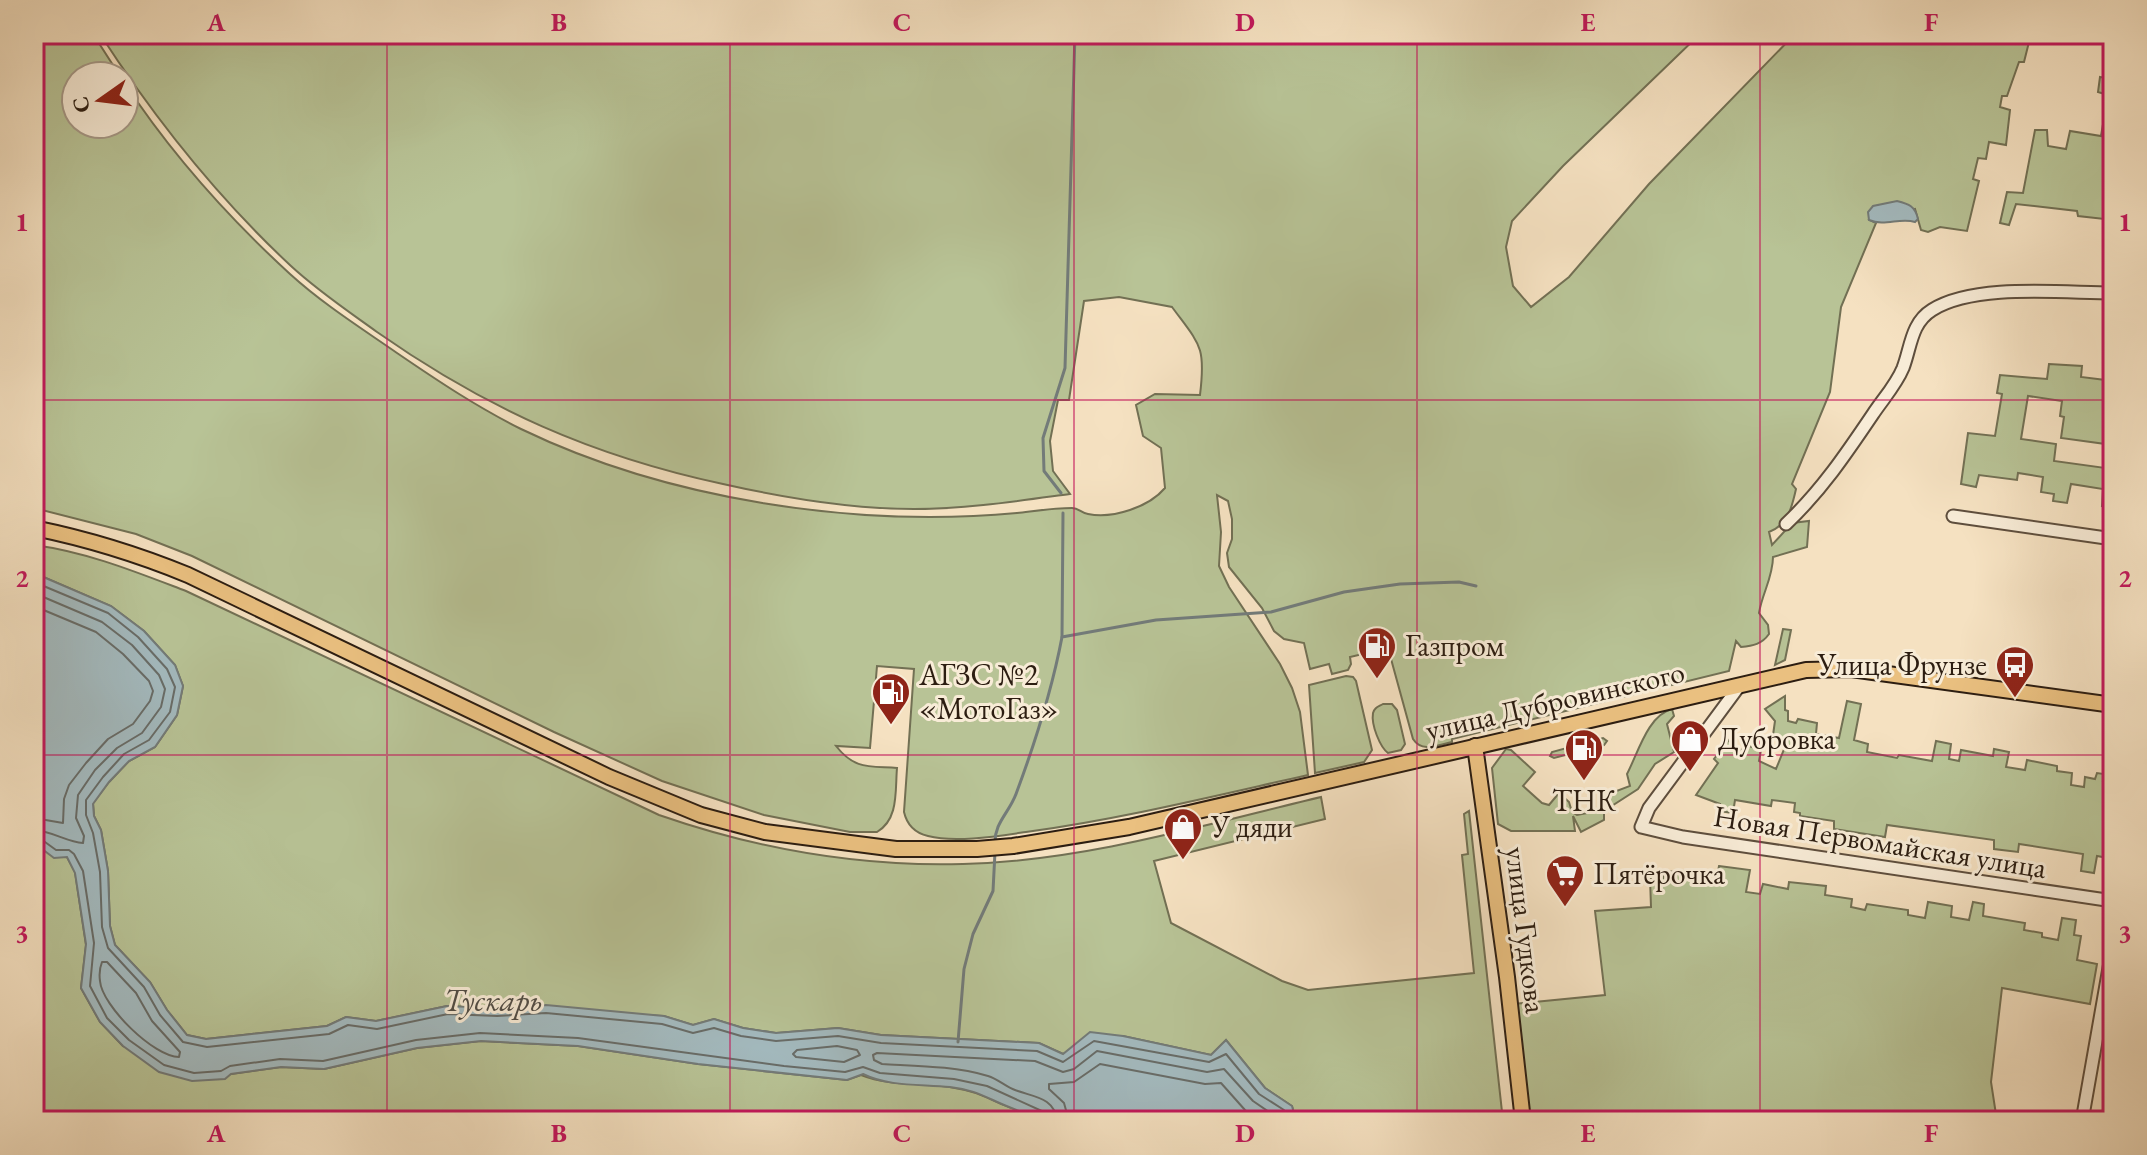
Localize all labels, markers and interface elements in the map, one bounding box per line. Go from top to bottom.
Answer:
text: A [206,5,226,39]
text: B [551,5,567,39]
text: C [893,5,911,39]
text: D [1235,5,1255,39]
text: E [1581,5,1596,39]
text: F [1924,5,1938,39]
north arrow [60,60,140,140]
text: С [65,94,97,116]
text: 1 [15,205,29,239]
text: 1 [2118,205,2132,239]
text: 2 [15,561,29,595]
text: 2 [2118,561,2132,595]
fuel station icon: Газпром [1356,625,1398,680]
place label: Газпром [1405,626,1505,665]
bus stop icon: Улица Фрунзе [1994,644,2036,699]
place label: Улица Фрунзе [1817,645,1987,684]
street label: улица Дубровинского [1421,652,1688,749]
place label: АГЗС №2 «МотоГаз» [918,655,1058,728]
fuel station icon: АГЗС №2 «МотоГаз» [870,671,912,726]
shop icon: Дубровка [1669,718,1711,773]
place label: Дубровка [1718,719,1836,758]
fuel station icon: ТНК [1563,727,1605,782]
place label: ТНК [1552,781,1616,820]
street label: Новая Первомайская улица [1711,796,2049,887]
shop icon: У дяди [1162,806,1204,861]
place label: У дяди [1210,807,1293,846]
street label: улица Гудкова [1497,844,1556,1016]
supermarket icon: Пятёрочка [1544,853,1586,908]
place label: Пятёрочка [1593,854,1725,893]
text: 3 [15,916,29,950]
text: 3 [2118,916,2132,950]
water label: Тускарь [444,979,542,1021]
text: A [206,1116,226,1150]
text: B [551,1116,567,1150]
text: C [893,1116,911,1150]
text: D [1235,1116,1255,1150]
text: E [1581,1116,1596,1150]
text: F [1924,1116,1938,1150]

